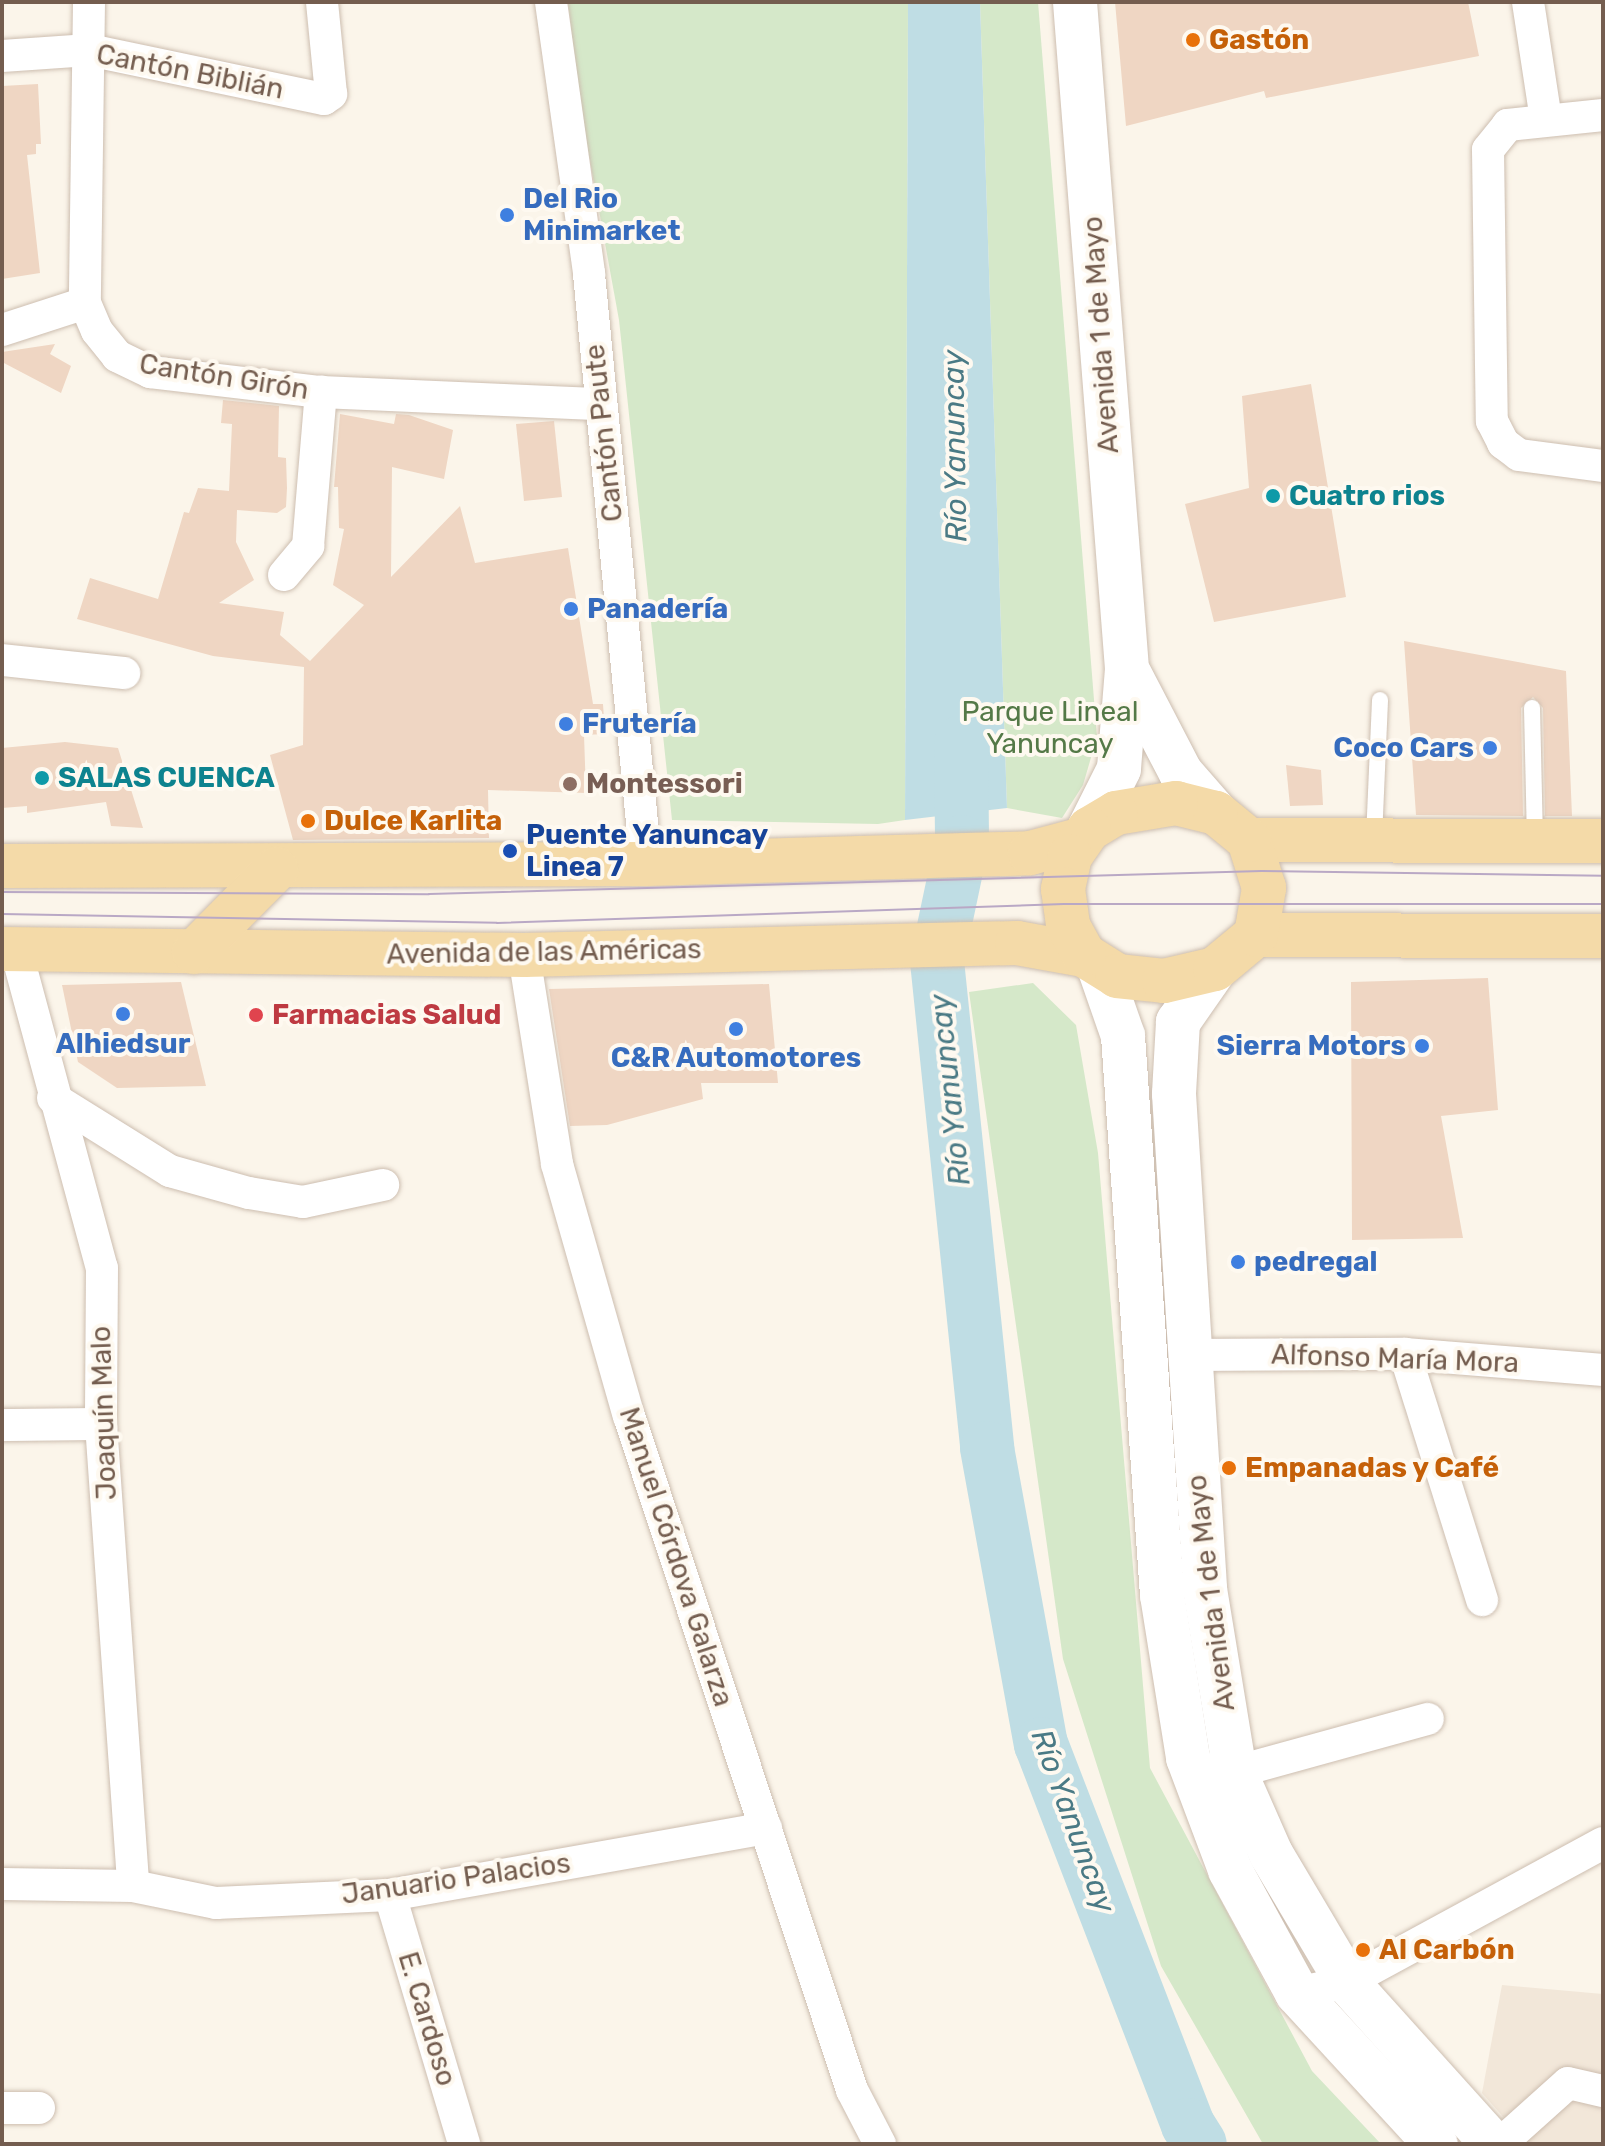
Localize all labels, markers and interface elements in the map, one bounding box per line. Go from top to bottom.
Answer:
place label: Gastón [1209,23,1309,57]
marker: Gastón [1184,31,1202,49]
street label: Cantón Biblián [94,37,286,107]
place label: Del Rio Minimarket [523,182,680,248]
marker: Del Rio Minimarket [498,206,516,224]
street label: Avenida 1 de Mayo [1076,215,1126,455]
street label: Cantón Paute [578,343,630,523]
street label: Cantón Girón [137,347,311,407]
water label: Río Yanuncay [935,349,975,543]
place label: Cuatro rios [1289,479,1445,513]
marker: Cuatro rios [1264,487,1282,505]
place label: Panadería [587,592,728,626]
marker: Panadería [562,600,580,618]
park label: Parque Lineal Yanuncay [961,695,1139,761]
place label: Frutería [582,707,697,741]
marker: Frutería [557,715,575,733]
place label: Coco Cars [1333,731,1474,765]
marker: Coco Cars [1481,739,1499,757]
place label: SALAS CUENCA [58,761,275,795]
place label: Montessori [586,767,743,801]
marker: SALAS CUENCA [33,769,51,787]
marker: Montessori [561,775,579,793]
place label: Dulce Karlita [324,804,502,838]
marker: Dulce Karlita [299,812,317,830]
place label: Puente Yanuncay Linea 7 [526,818,769,884]
marker: Puente Yanuncay Linea 7 [501,842,519,860]
street label: Avenida de las Américas [386,932,702,972]
water label: Río Yanuncay [922,992,978,1188]
place label: Farmacias Salud [272,998,501,1032]
marker: Alhiedsur [114,1005,132,1023]
marker: Farmacias Salud [247,1006,265,1024]
marker: C&R Automotores [727,1020,745,1038]
place label: Alhiedsur [56,1027,190,1061]
place label: Sierra Motors [1217,1029,1406,1063]
marker: Sierra Motors [1413,1037,1431,1055]
place label: C&R Automotores [610,1041,862,1075]
place label: pedregal [1254,1245,1377,1279]
marker: pedregal [1229,1253,1247,1271]
street label: Joaquín Malo [84,1325,124,1501]
street label: Alfonso María Mora [1271,1338,1519,1380]
street label: Manuel Córdova Galarza [612,1403,740,1711]
place label: Empanadas y Café [1245,1451,1500,1485]
marker: Empanadas y Café [1220,1459,1238,1477]
street label: Avenida 1 de Mayo [1180,1473,1242,1713]
water label: Río Yanuncay [1023,1724,1123,1918]
street label: Januario Palacios [339,1846,573,1912]
place label: Al Carbón [1379,1933,1515,1967]
marker: Al Carbón [1354,1941,1372,1959]
street label: E. Cardoso [391,1948,463,2090]

